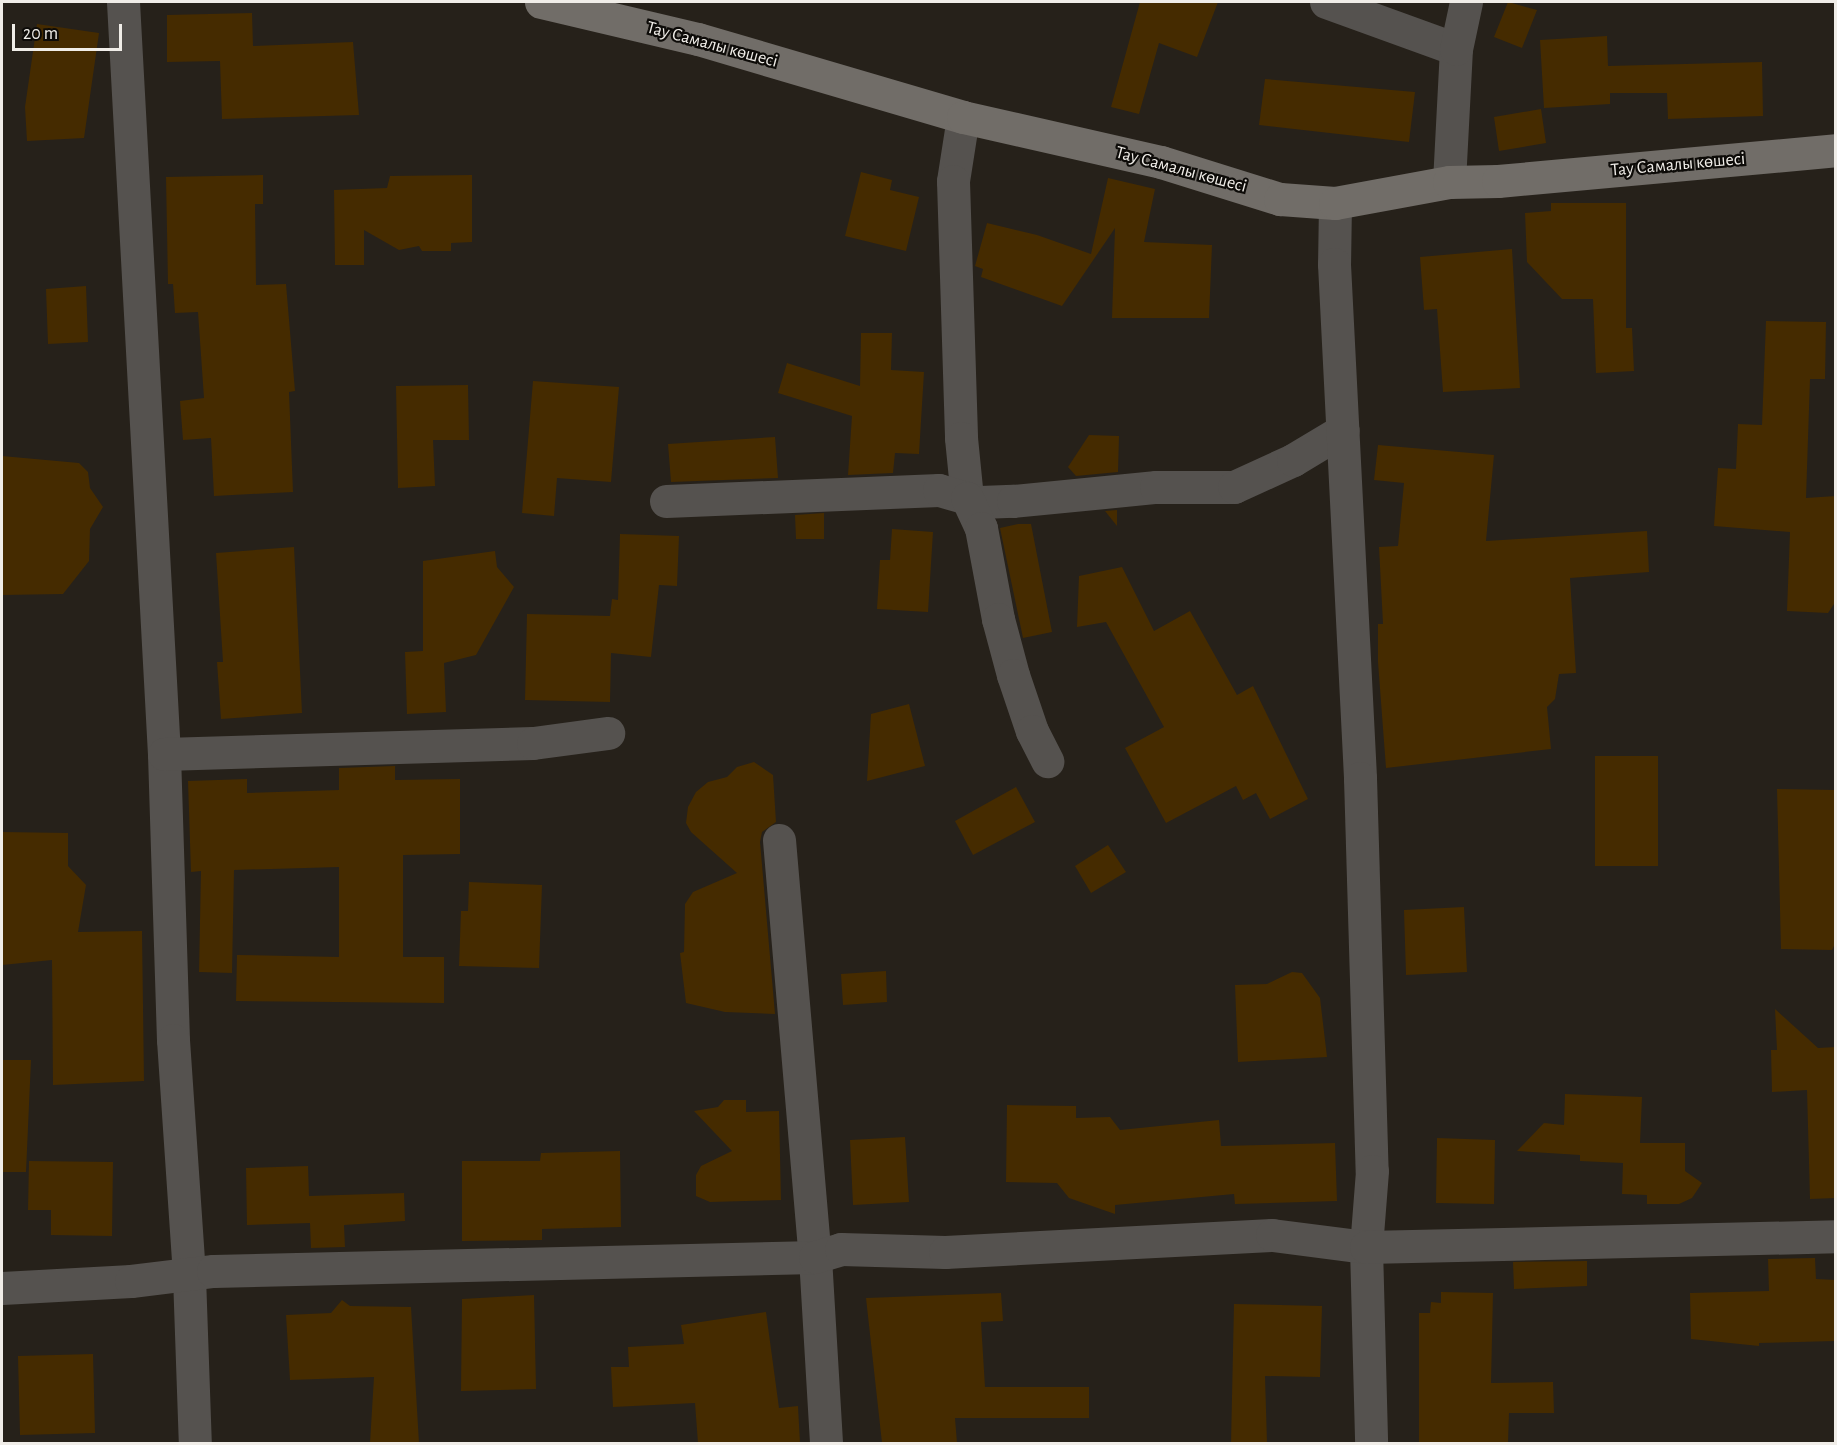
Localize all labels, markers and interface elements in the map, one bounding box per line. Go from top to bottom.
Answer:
scale bar [15,12,124,50]
street label: Тау Самалы көшесі [644,17,780,73]
text: 20 m [23,25,58,43]
street label: Тау Самалы көшесі [1113,142,1249,198]
street label: Тау Самалы көшесі [1610,148,1746,182]

